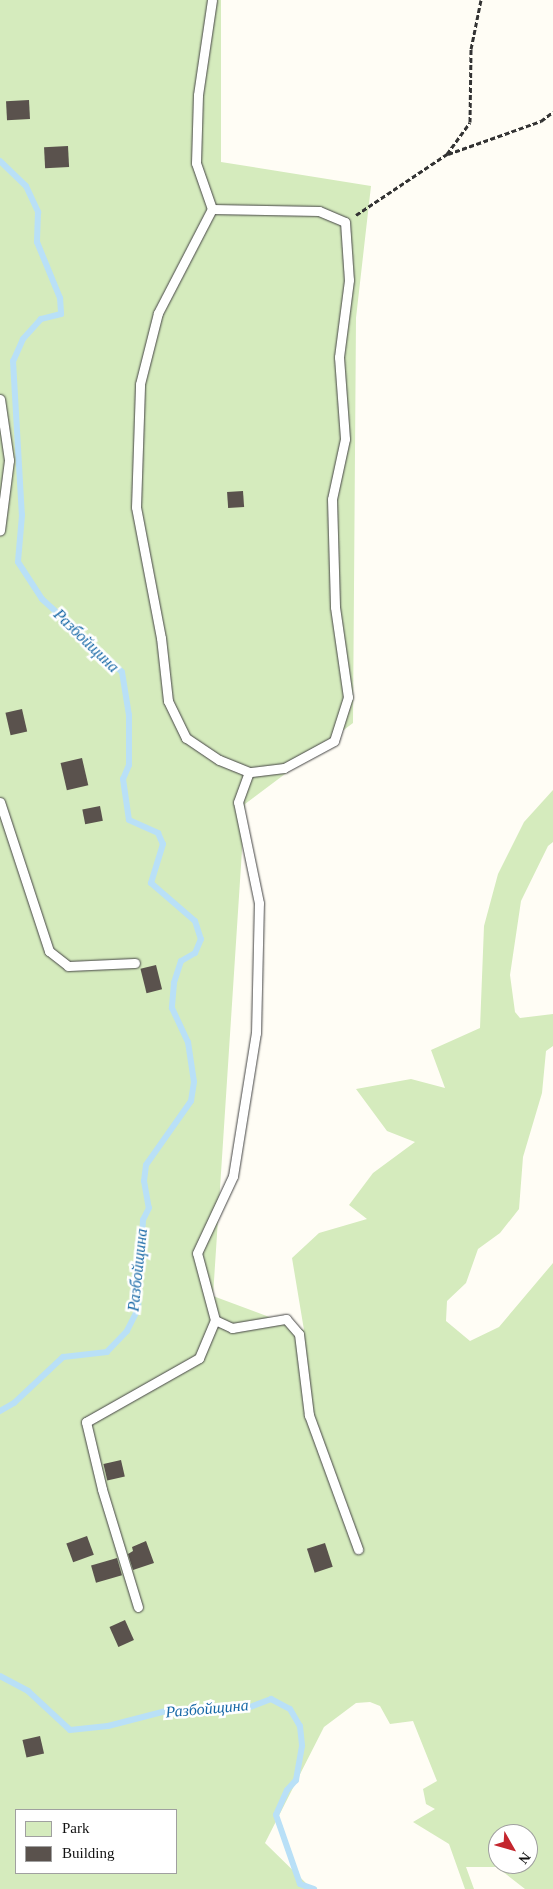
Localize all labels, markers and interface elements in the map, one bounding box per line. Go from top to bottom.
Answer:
water label: Разбойщина [49,605,123,677]
water label: Разбойщина [124,1228,152,1312]
water label: Разбойщина [165,1696,249,1722]
legend [15,1809,178,1874]
text: Park [62,1820,90,1836]
north arrow [488,1824,538,1874]
text: Building [62,1845,115,1861]
text: N [515,1849,533,1867]

